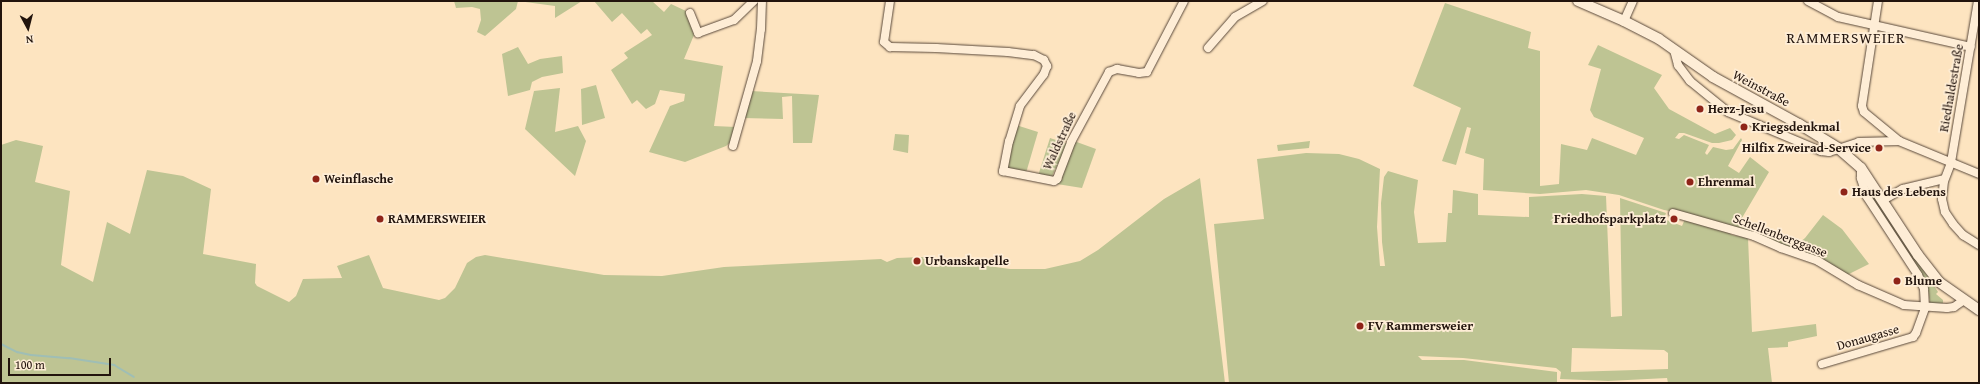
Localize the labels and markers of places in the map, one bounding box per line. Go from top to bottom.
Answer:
place label: Herz-Jesu [1708,101,1764,117]
marker: Herz-Jesu [1695,104,1705,114]
place label: Kriegsdenkmal [1752,119,1840,135]
marker: Kriegsdenkmal [1739,122,1749,132]
place label: Hilfix Zweirad-Service [1742,140,1871,156]
marker: Hilfix Zweirad-Service [1874,143,1884,153]
place label: Weinflasche [324,171,393,187]
marker: Weinflasche [311,174,321,184]
place label: Ehrenmal [1698,174,1754,190]
marker: Ehrenmal [1685,177,1695,187]
place label: Haus des Lebens [1852,184,1946,200]
marker: Haus des Lebens [1839,187,1849,197]
place label: RAMMERSWEIER [388,211,486,227]
place label: Friedhofsparkplatz [1554,211,1666,227]
marker: RAMMERSWEIER [375,214,385,224]
marker: Friedhofsparkplatz [1669,214,1679,224]
place label: Urbanskapelle [925,253,1009,269]
marker: Urbanskapelle [912,256,922,266]
place label: Blume [1905,273,1942,289]
marker: Blume [1892,276,1902,286]
place label: FV Rammersweier [1368,318,1473,334]
marker: FV Rammersweier [1355,321,1365,331]

